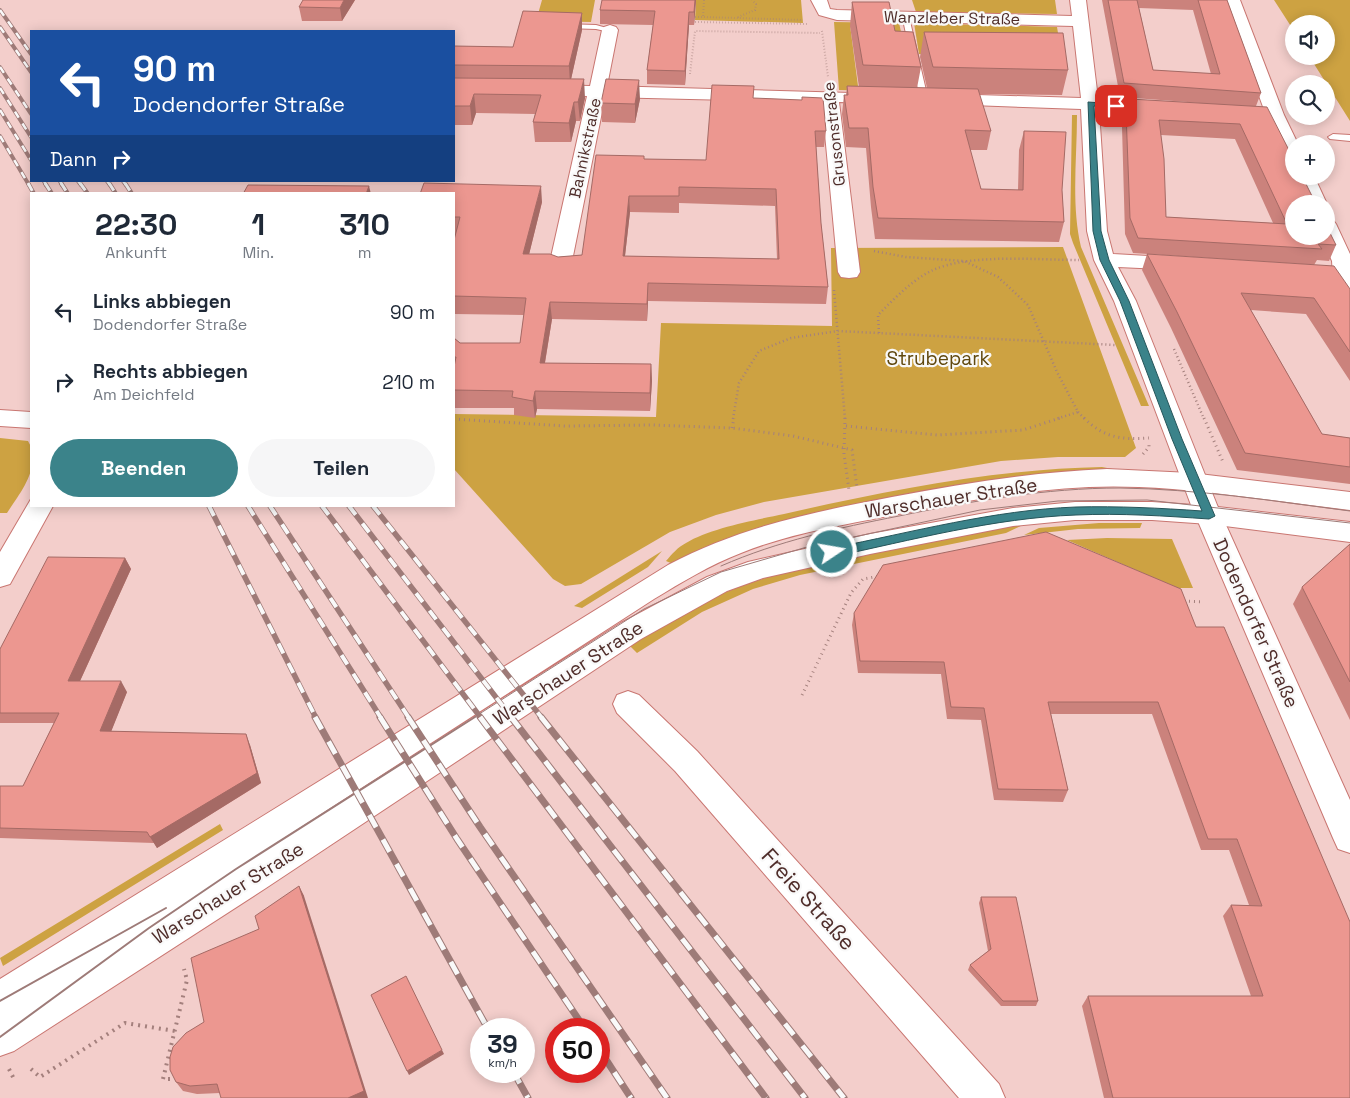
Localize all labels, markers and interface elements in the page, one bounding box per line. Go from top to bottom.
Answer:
street label: Wanzleber Straße [884,6,1020,30]
map controls [1285,15,1335,245]
button: sound [1285,15,1335,65]
text: 90 m [133,47,216,91]
icon: left [50,50,115,115]
button: search [1285,75,1335,125]
street label: Grusonstraße [818,81,850,187]
pin [1095,85,1137,127]
text: Dodendorfer Straße [133,90,345,118]
icon: arrive [1102,92,1130,120]
street label: Bahnikstraße [564,96,606,200]
button: + [1285,135,1335,185]
icon: right [107,145,135,173]
text: Dann [50,147,97,172]
button: − [1285,195,1335,245]
text: 22:30 [95,205,177,244]
text: 1 [251,205,265,244]
text: 310 [339,205,390,244]
text: Ankunft [105,242,167,263]
text: Min. [242,242,274,263]
text: m [358,242,371,263]
text: Links abbiegen [93,289,231,314]
icon: left [50,298,78,326]
text: 90 m [390,300,435,325]
text: Dodendorfer Straße [93,314,247,335]
park label: Strubepark [886,346,990,371]
text: Rechts abbiegen [93,359,248,384]
icon: right [50,368,78,396]
text: 210 m [382,370,435,395]
text: Am Deichfeld [93,384,195,405]
button: Beenden [50,439,238,497]
button: Teilen [248,439,435,497]
street label: Warschauer Straße [863,472,1039,524]
position arrow [805,525,857,577]
street label: Dodendorfer Straße [1207,534,1305,712]
street label: Warschauer Straße [488,615,648,731]
street label: Warschauer Straße [147,836,309,950]
street label: Freie Straße [756,842,862,956]
speed limit sign: 50 [545,1018,610,1083]
text: 39 [487,1028,518,1060]
text: km/h [488,1055,517,1071]

